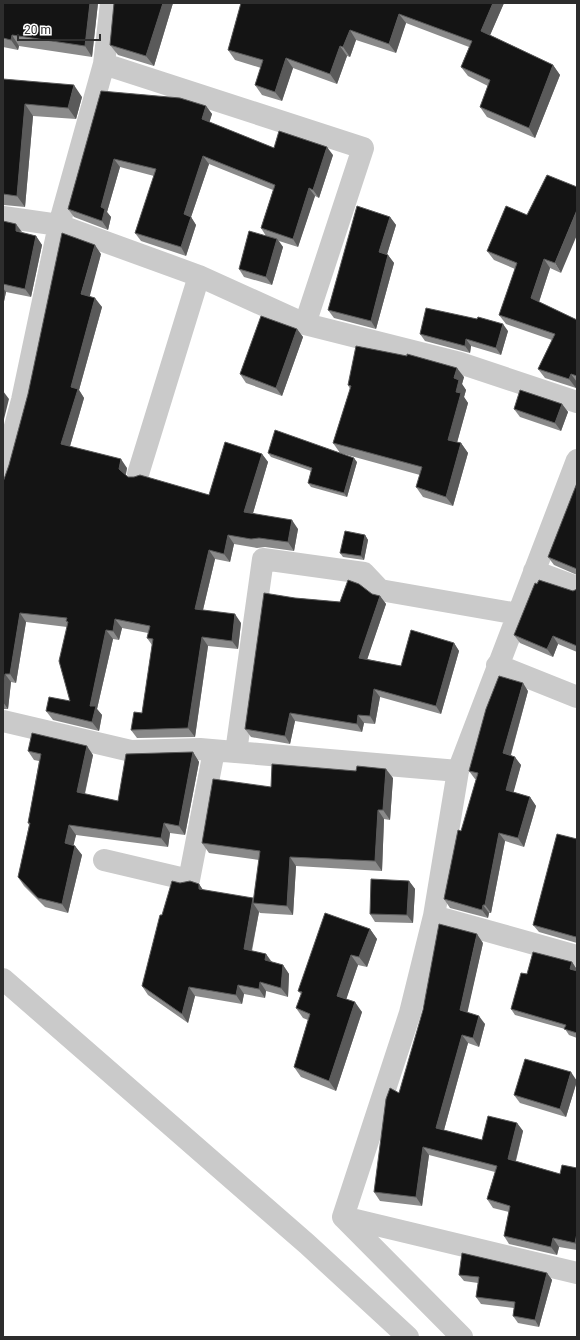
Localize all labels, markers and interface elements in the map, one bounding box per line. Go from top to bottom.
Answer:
scale bar [18,16,100,42]
text: 20 m [24,23,51,37]

